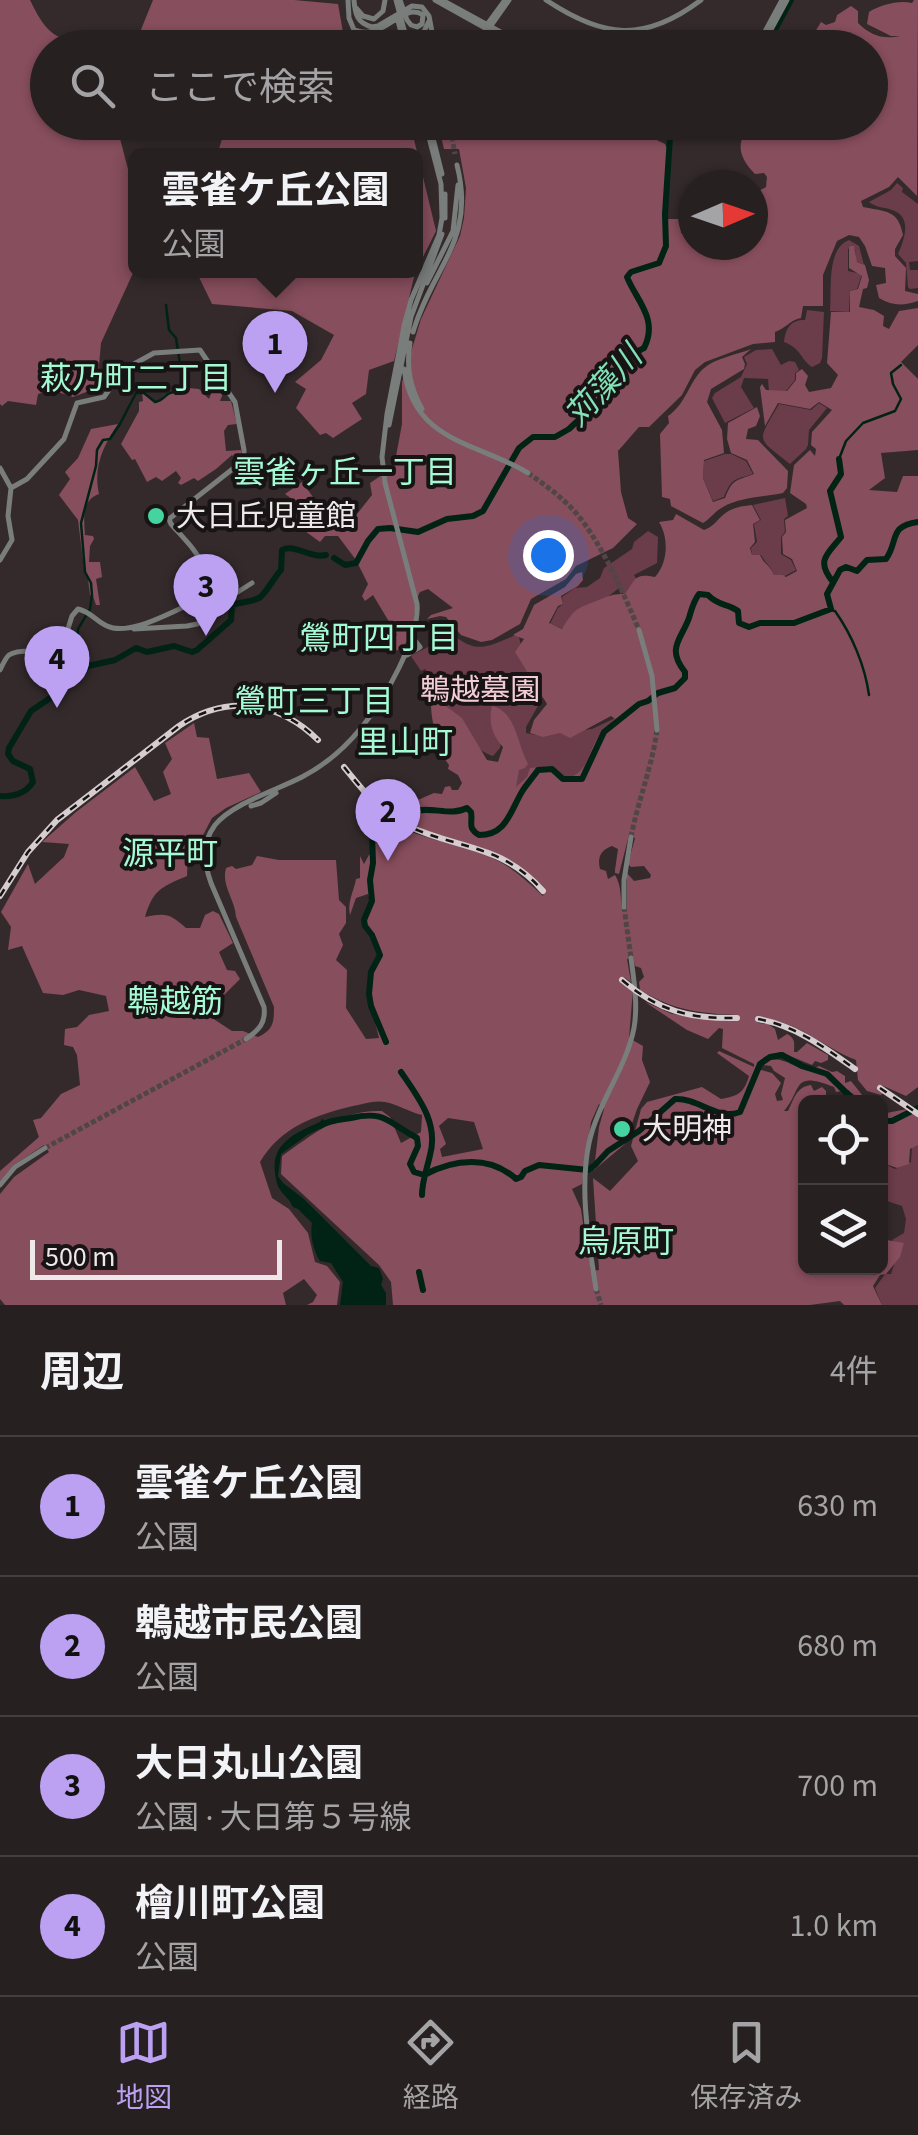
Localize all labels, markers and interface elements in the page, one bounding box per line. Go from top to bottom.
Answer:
search box [30,30,888,140]
icon: search [65,58,120,113]
text: ここで検索 [145,61,335,115]
popup [128,148,423,278]
text: 雲雀ケ丘公園 [161,164,390,218]
north arrow [678,170,768,260]
text: 公園 [161,222,226,268]
pin: 1 [242,310,308,393]
water label: 苅藻川 [555,333,655,438]
district label: 萩乃町二丁目 [40,356,232,402]
district label: 雲雀ヶ丘一丁目 [233,450,457,496]
place label: 大日丘児童館 [176,495,356,538]
marker: 大日丘児童館 [145,505,167,527]
your location [523,530,574,581]
pin: 3 [174,554,238,636]
district label: 鶯町四丁目 [299,616,459,662]
pin: 4 [24,626,90,708]
park label: 鵯越墓園 [420,669,540,712]
district label: 鶯町三丁目 [234,679,394,725]
district label: 里山町 [357,720,453,766]
pin: 2 [356,778,420,861]
district label: 源平町 [122,831,218,877]
district label: 鵯越筋 [127,979,223,1025]
map controls [798,1095,888,1275]
button: locate [798,1095,888,1185]
place label: 大明神 [642,1108,732,1151]
marker: 大明神 [611,1118,633,1140]
button: layers [798,1185,888,1275]
district label: 烏原町 [578,1219,674,1265]
scale bar [30,1235,282,1280]
text: 500 m [45,1237,116,1277]
text: 周辺 [40,1343,124,1403]
text: 4件 [830,1349,878,1395]
text: 雲雀ケ丘公園 [135,1457,363,1511]
text: 1 [64,1483,81,1529]
text: 630 m [797,1483,878,1529]
text: 公園 [135,1515,199,1561]
text: 鵯越市民公園 [135,1597,363,1651]
text: 2 [64,1623,81,1669]
text: 680 m [797,1623,878,1669]
text: 公園 [135,1655,199,1701]
text: 大日丸山公園 [135,1737,363,1791]
text: 3 [64,1763,81,1809]
text: 700 m [797,1763,878,1809]
text: 公園 · 大日第５号線 [135,1795,412,1841]
text: 檜川町公園 [135,1877,325,1931]
text: 4 [64,1903,81,1949]
text: 1.0 km [789,1903,878,1949]
text: 公園 [135,1935,199,1981]
tab: 地図 [116,2015,172,2118]
tab: 経路 [403,2015,459,2118]
tab: 保存済み [690,2015,802,2118]

